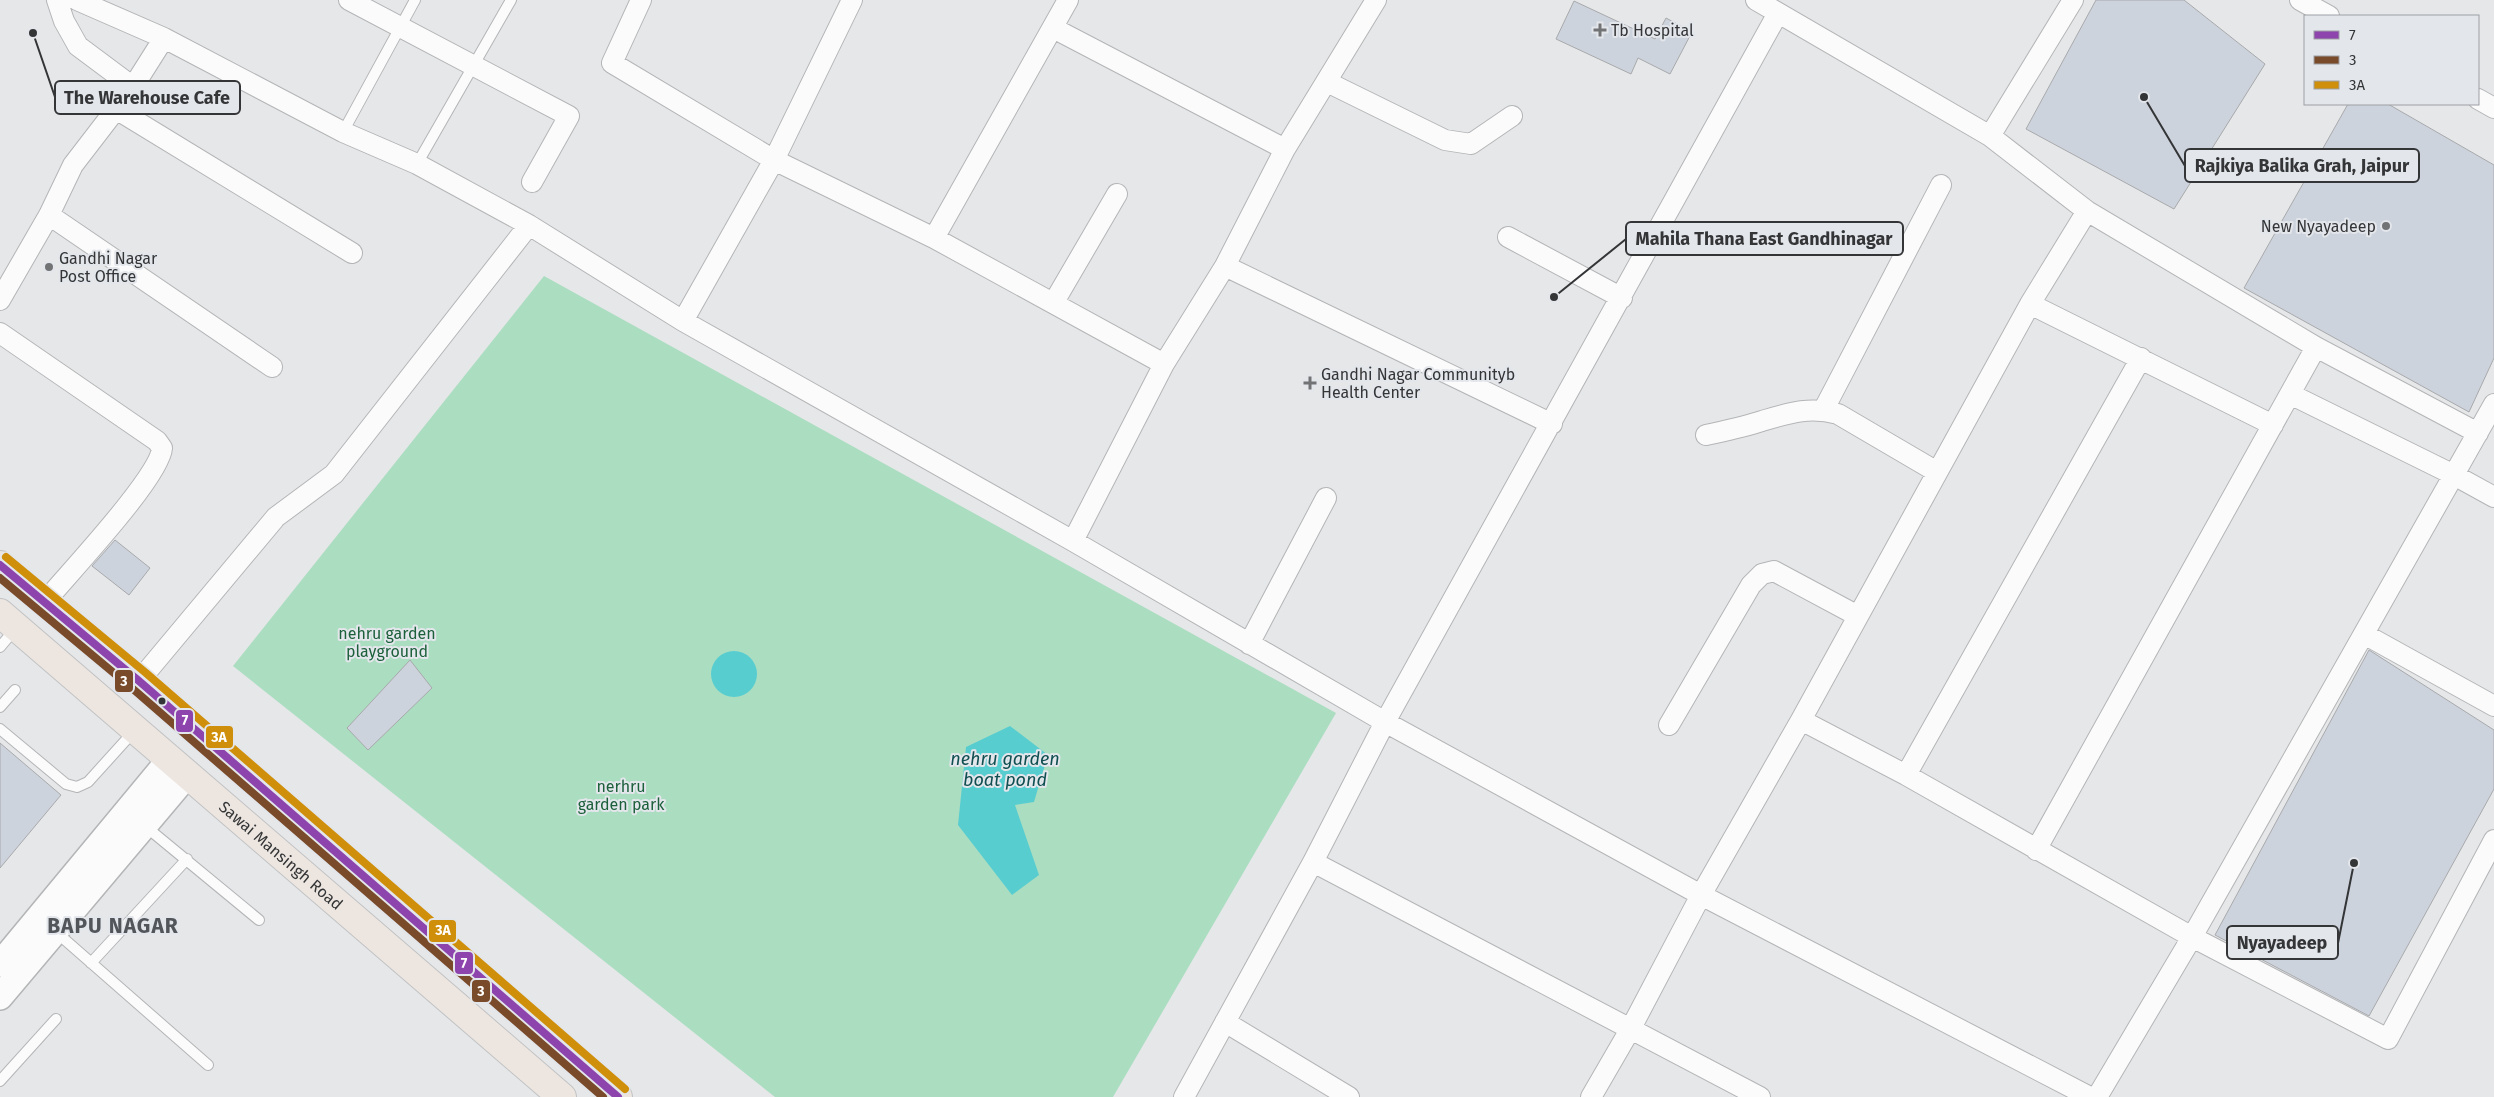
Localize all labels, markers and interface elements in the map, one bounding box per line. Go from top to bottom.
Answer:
legend [2304,15,2479,105]
place label: Tb Hospital [1611,21,1694,40]
marker: Tb Hospital [1593,23,1607,37]
text: 7 [2349,26,2356,44]
text: 3 [2349,51,2357,69]
text: 3A [2349,76,2365,94]
callout: The Warehouse Cafe [55,81,240,114]
text: The Warehouse Cafe [64,87,230,109]
callout: Rajkiya Balika Grah, Jaipur [2185,149,2419,182]
text: Rajkiya Balika Grah, Jaipur [2195,155,2410,177]
place label: New Nyayadeep [2261,217,2376,236]
marker: New Nyayadeep [2380,220,2392,232]
callout: Mahila Thana East Gandhinagar [1626,222,1903,255]
text: Mahila Thana East Gandhinagar [1636,228,1893,250]
place label: Gandhi Nagar Post Office [59,249,158,286]
marker: Gandhi Nagar Post Office [43,261,55,273]
place label: Gandhi Nagar Communityb Health Center [1321,365,1515,402]
marker: Gandhi Nagar Communityb Health Center [1303,376,1317,390]
park label: nehru garden playground [338,624,436,661]
line badge: 3 [114,669,134,693]
text: 3 [119,673,128,690]
unlabelled marker [157,696,167,706]
line badge: 7 [175,709,194,733]
text: 7 [182,712,189,729]
line badge: 3A [205,725,234,749]
text: 3A [210,729,228,746]
water label: nehru garden boat pond [950,748,1060,791]
park label: nerhru garden park [578,777,665,814]
street label: Sawai Mansingh Road [215,797,347,914]
district label: BAPU NAGAR [47,913,179,939]
line badge: 3A [428,919,457,943]
text: 3A [434,922,452,939]
callout: Nyayadeep [2227,926,2338,959]
text: Nyayadeep [2237,932,2328,954]
line badge: 7 [454,951,474,975]
text: 7 [461,955,468,972]
line badge: 3 [471,979,491,1003]
text: 3 [476,983,485,1000]

